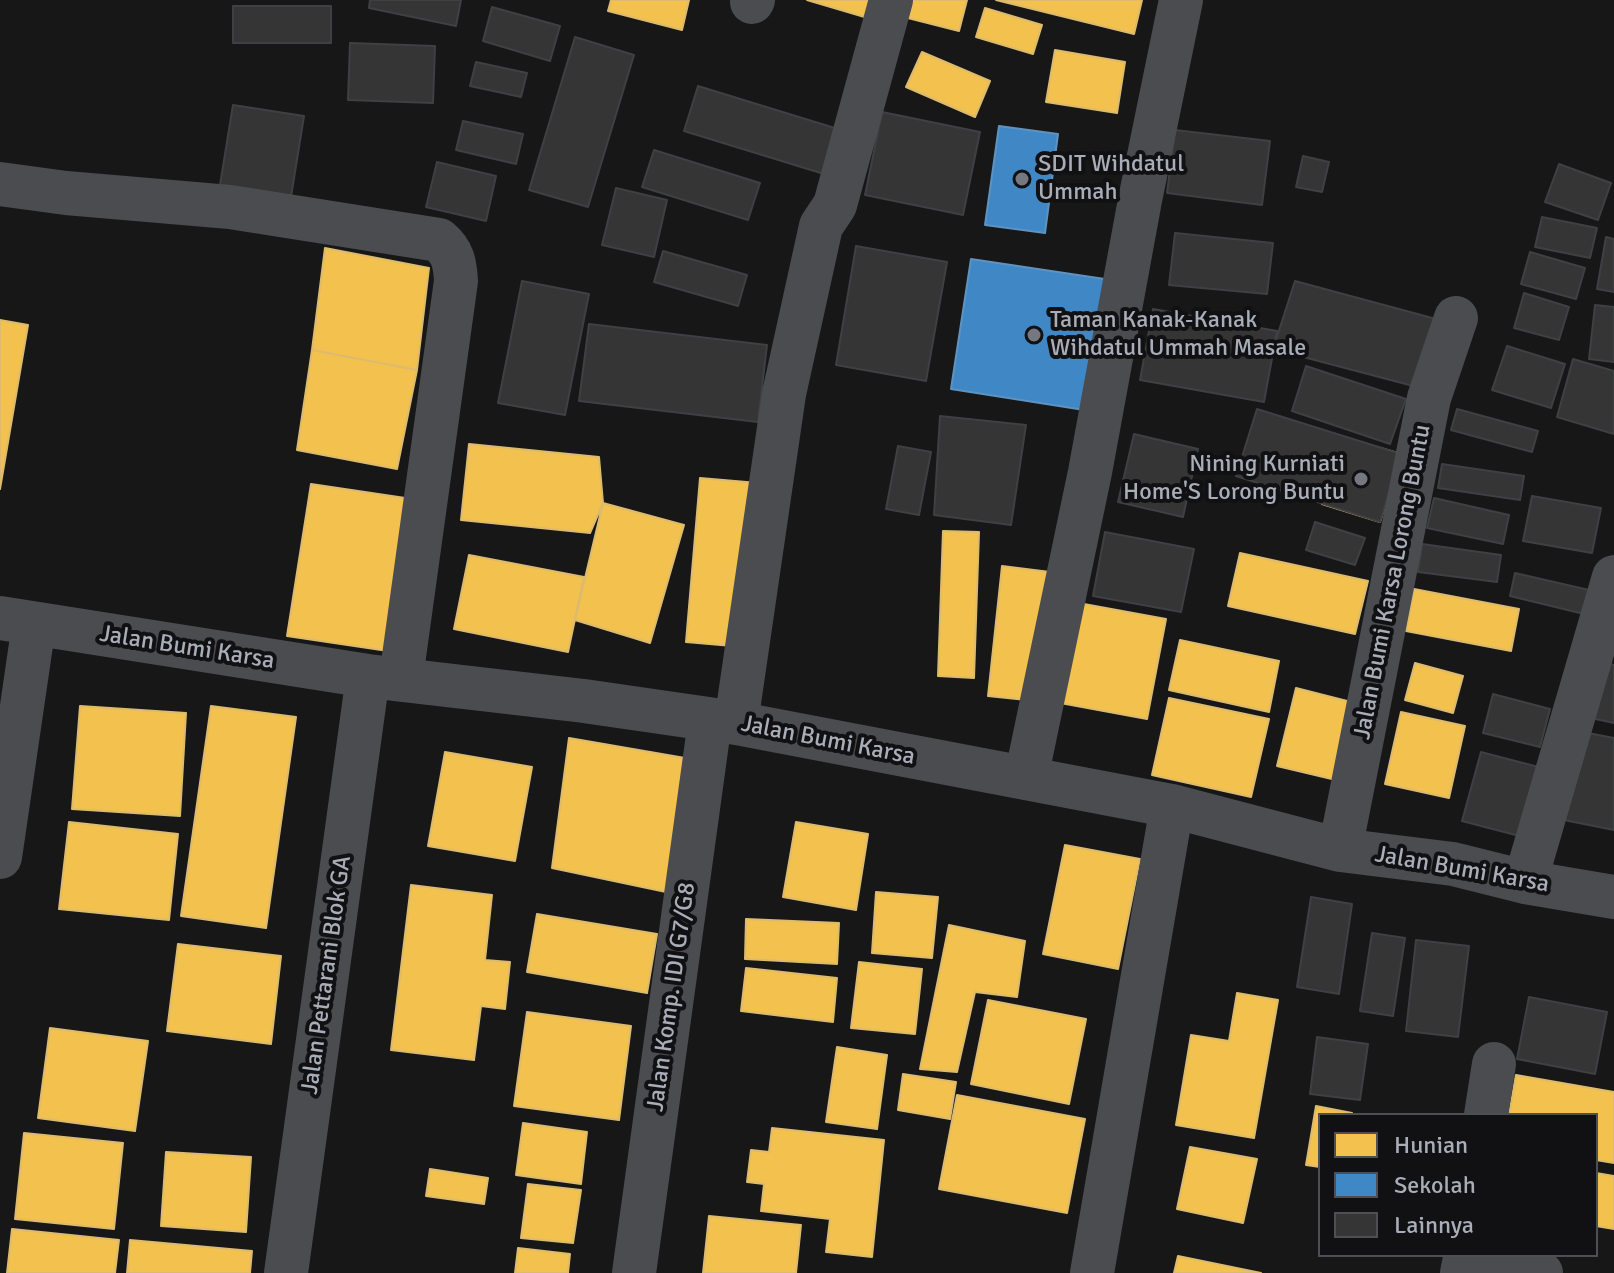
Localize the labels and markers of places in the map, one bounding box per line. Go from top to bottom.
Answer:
place label: SDIT Wihdatul Ummah [1038,151,1184,207]
marker: SDIT Wihdatul Ummah [1013,170,1031,188]
place label: Taman Kanak-Kanak Wihdatul Ummah Masale [1050,307,1306,363]
marker: Taman Kanak-Kanak Wihdatul Ummah Masale [1025,326,1043,344]
place label: Nining Kurniati Home'S Lorong Buntu [1123,451,1345,507]
marker: Nining Kurniati Home'S Lorong Buntu [1352,470,1370,488]

